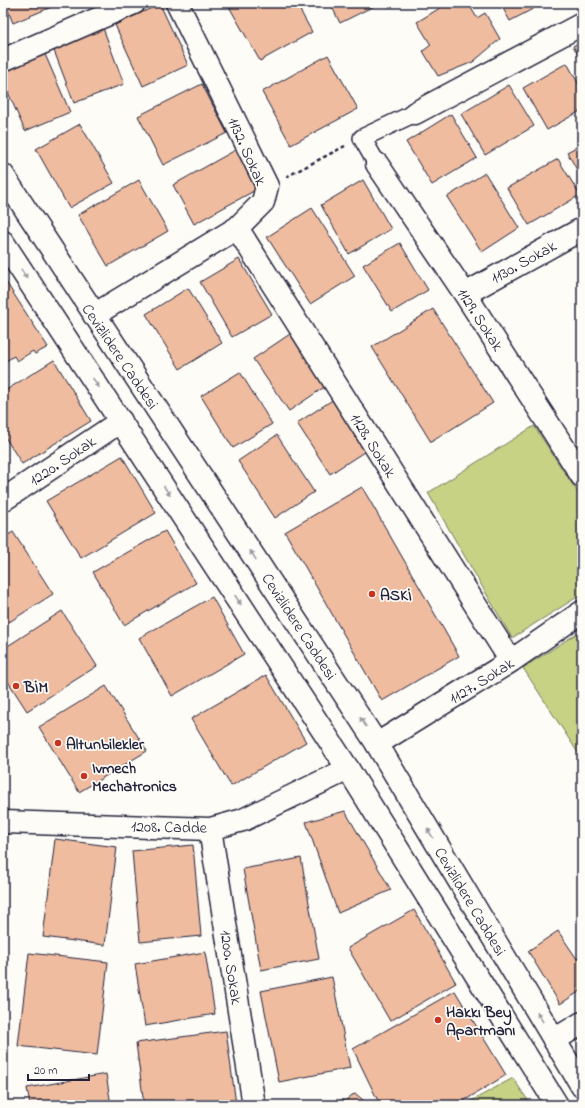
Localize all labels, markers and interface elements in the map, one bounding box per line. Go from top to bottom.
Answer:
street label: 1132. Sokak [220,114,272,191]
street label: 1130. Sokak [487,234,562,291]
one-way arrow [21,268,28,280]
street label: 1129. Sokak [450,284,509,357]
street label: Cevizlidere Caddesi [75,299,164,415]
one-way arrow [92,377,100,388]
street label: 1128. Sokak [343,409,402,484]
street label: 1220. Sokak [25,430,102,493]
one-way arrow [163,486,171,497]
one-way arrow [249,550,257,560]
street label: Cevizlidere Caddesi [255,569,342,685]
place label: ASKİ [380,584,412,608]
marker: ASKİ [367,589,377,599]
one-way arrow [234,595,242,606]
street label: 1127. Sokak [445,652,520,711]
place label: BİM [23,676,49,700]
marker: BİM [11,681,21,691]
one-way arrow [359,716,366,728]
place label: Altunbilekler [66,733,145,757]
marker: Altunbilekler [53,738,63,748]
place label: Ivmech Mechatronics [92,757,177,799]
marker: Ivmech Mechatronics [79,771,89,781]
street label: 1208. Cadde [131,815,208,841]
one-way arrow [427,827,434,839]
street label: Cevizlidere Caddesi [427,843,511,961]
street label: 1200. Sokak [212,928,248,1007]
place label: Hakkı Bey Apartmanı [446,1001,515,1043]
one-way arrow [536,1012,544,1022]
marker: Hakkı Bey Apartmanı [433,1015,443,1025]
scale bar [28,1056,89,1082]
text: 20 m [34,1062,57,1080]

